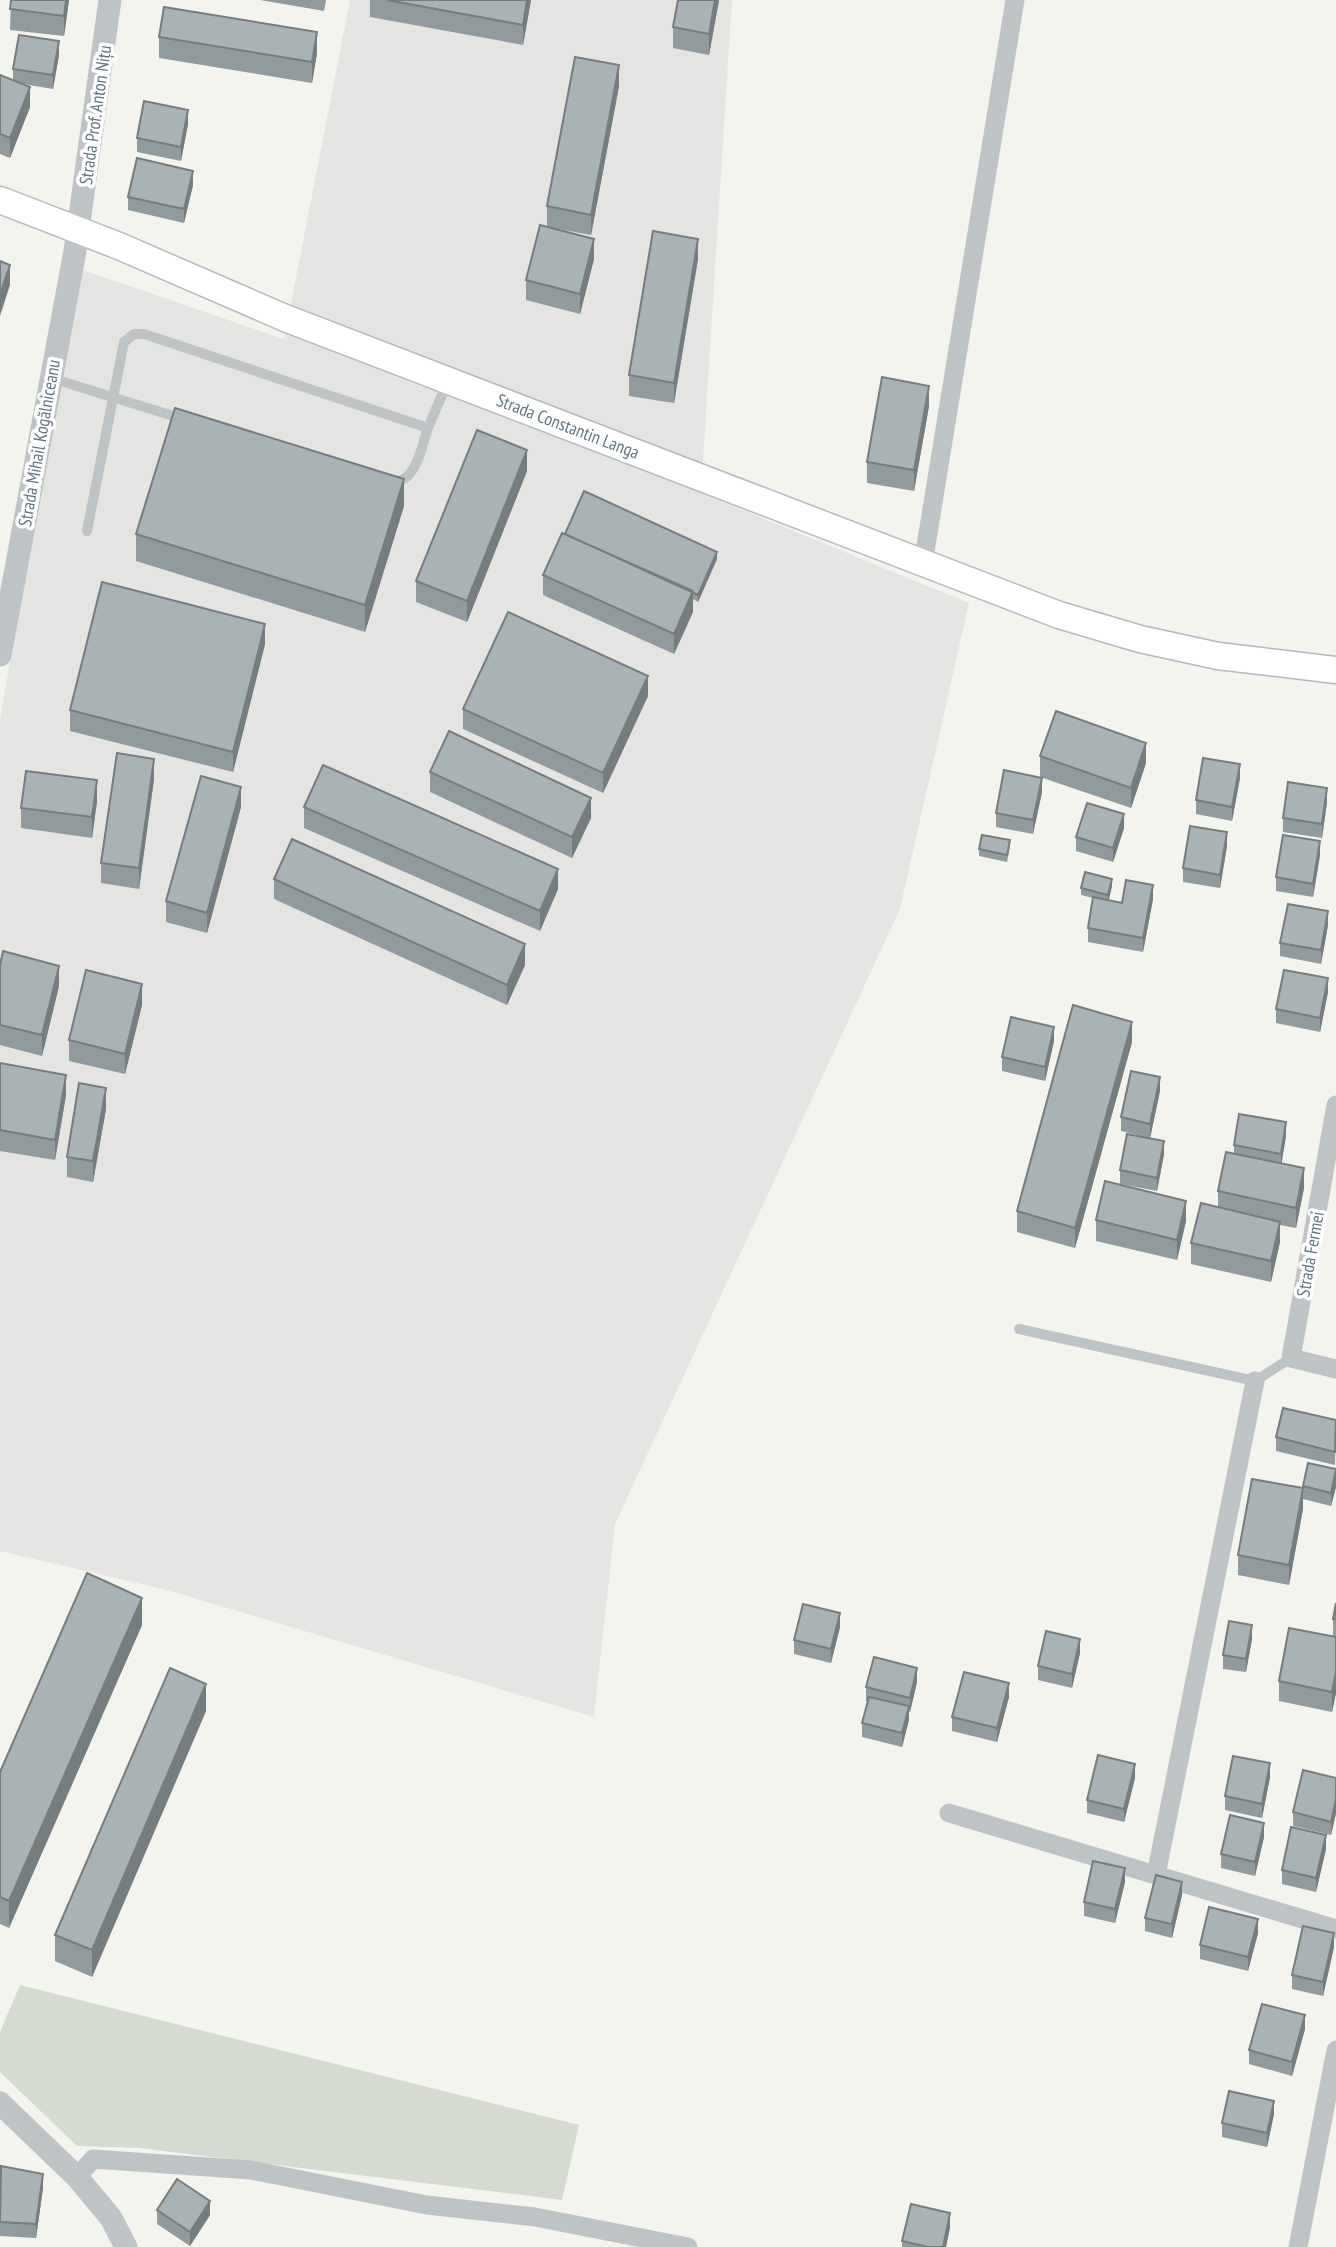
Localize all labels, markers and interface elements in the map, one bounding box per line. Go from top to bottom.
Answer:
street label: Strada Prof. Anton Nițu [74,44,116,186]
street label: Strada Mihail Kogălniceanu [13,358,65,528]
street label: Strada Constantin Langa [493,388,643,464]
street label: Strada Fermei [1291,1209,1329,1299]

